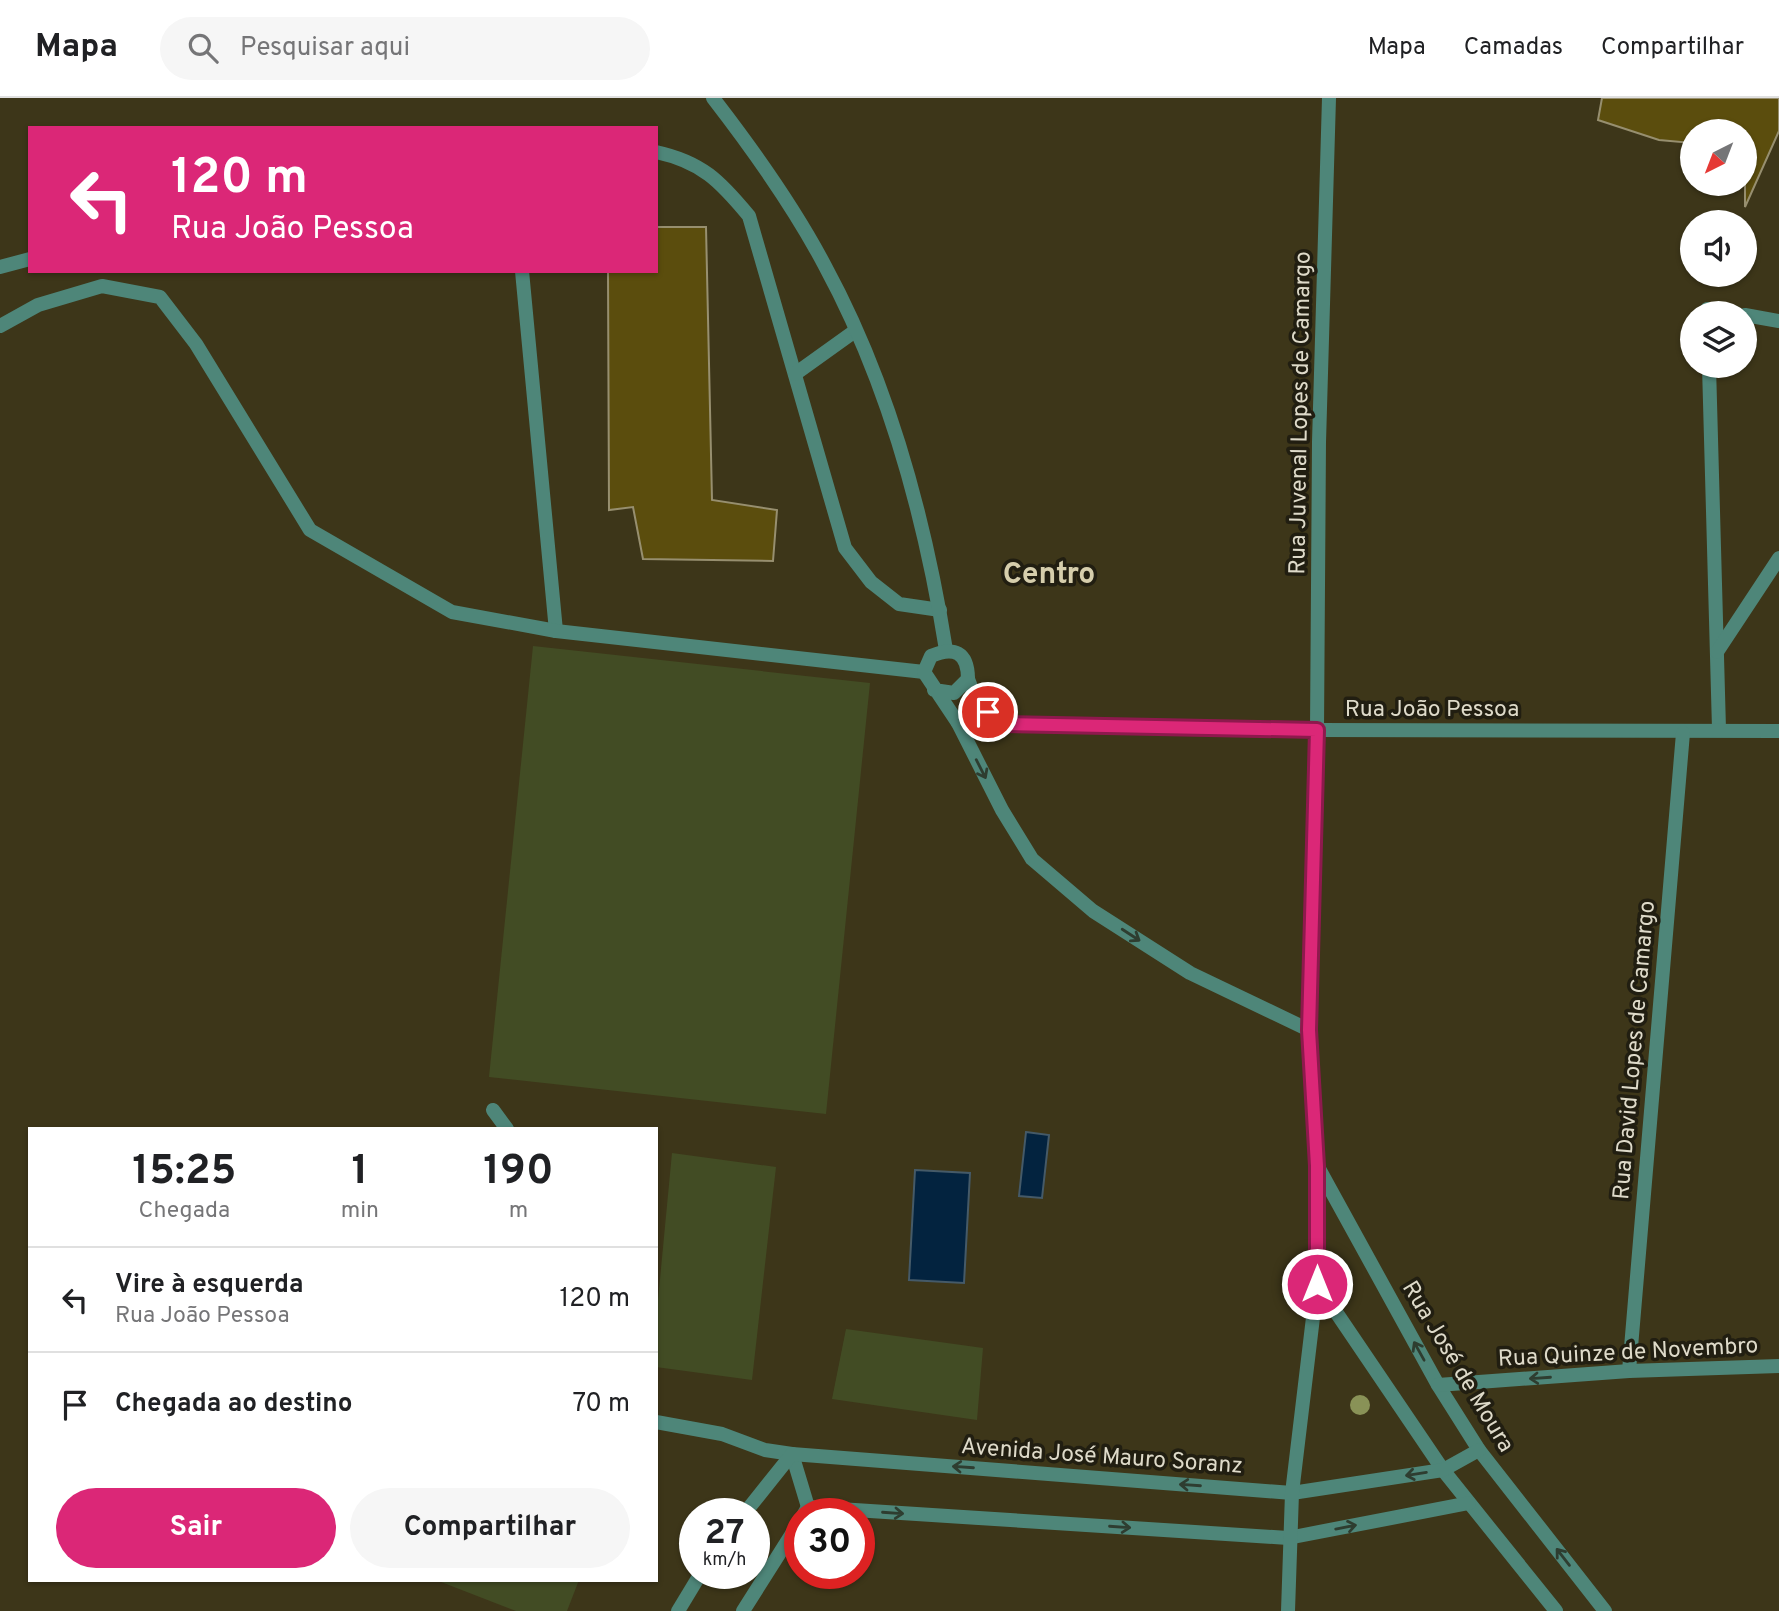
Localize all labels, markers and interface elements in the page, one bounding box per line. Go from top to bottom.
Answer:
search box [160,17,650,80]
text: Mapa [35,27,118,69]
icon: search [184,29,222,67]
text: Pesquisar aqui [240,32,410,65]
text: Mapa [1368,33,1426,63]
text: Camadas [1464,33,1563,63]
text: Compartilhar [1601,33,1744,63]
north arrow [1680,119,1757,196]
map controls [1680,119,1757,378]
text: 120 m [171,149,308,211]
icon: left [56,154,147,245]
text: Rua João Pessoa [171,210,414,250]
button: sound [1680,210,1757,287]
street label: Rua Juvenal Lopes de Camargo [1284,251,1319,575]
button: layers [1680,301,1757,378]
district label: Centro [1003,557,1095,594]
pin [958,682,1018,742]
icon: arrive [969,693,1007,731]
street label: Rua João Pessoa [1345,696,1519,725]
one-way arrow [975,758,988,779]
street label: Rua David Lopes de Camargo [1608,899,1663,1201]
one-way arrow [1120,928,1140,942]
text: 15:25 [132,1146,236,1199]
text: 1 [351,1146,368,1199]
text: 190 [483,1146,554,1199]
text: Chegada [139,1197,230,1226]
text: min [341,1197,379,1226]
text: m [509,1197,528,1226]
position arrow [1280,1247,1354,1321]
text: Vire à esquerda [115,1269,303,1302]
street label: Rua José de Moura [1394,1276,1519,1458]
icon: left [56,1281,94,1319]
text: 120 m [560,1283,630,1316]
text: Rua João Pessoa [115,1302,290,1331]
street label: Rua Quinze de Novembro [1497,1332,1759,1375]
one-way arrow [1412,1341,1425,1362]
one-way arrow [1529,1372,1551,1385]
icon: arrive [56,1386,94,1424]
text: Chegada ao destino [115,1388,352,1421]
text: 70 m [572,1388,630,1421]
street label: Avenida José Mauro Soranz [960,1433,1244,1482]
one-way arrow [952,1460,975,1473]
one-way arrow [1405,1468,1428,1481]
one-way arrow [1179,1478,1202,1491]
button: Sair [56,1488,336,1568]
button: Compartilhar [350,1488,630,1568]
speed limit sign: 30 [784,1498,875,1589]
one-way arrow [881,1507,904,1520]
text: 27 [705,1512,744,1556]
one-way arrow [1334,1520,1357,1533]
one-way arrow [1108,1521,1131,1534]
text: km/h [703,1549,746,1572]
one-way arrow [1555,1549,1570,1567]

